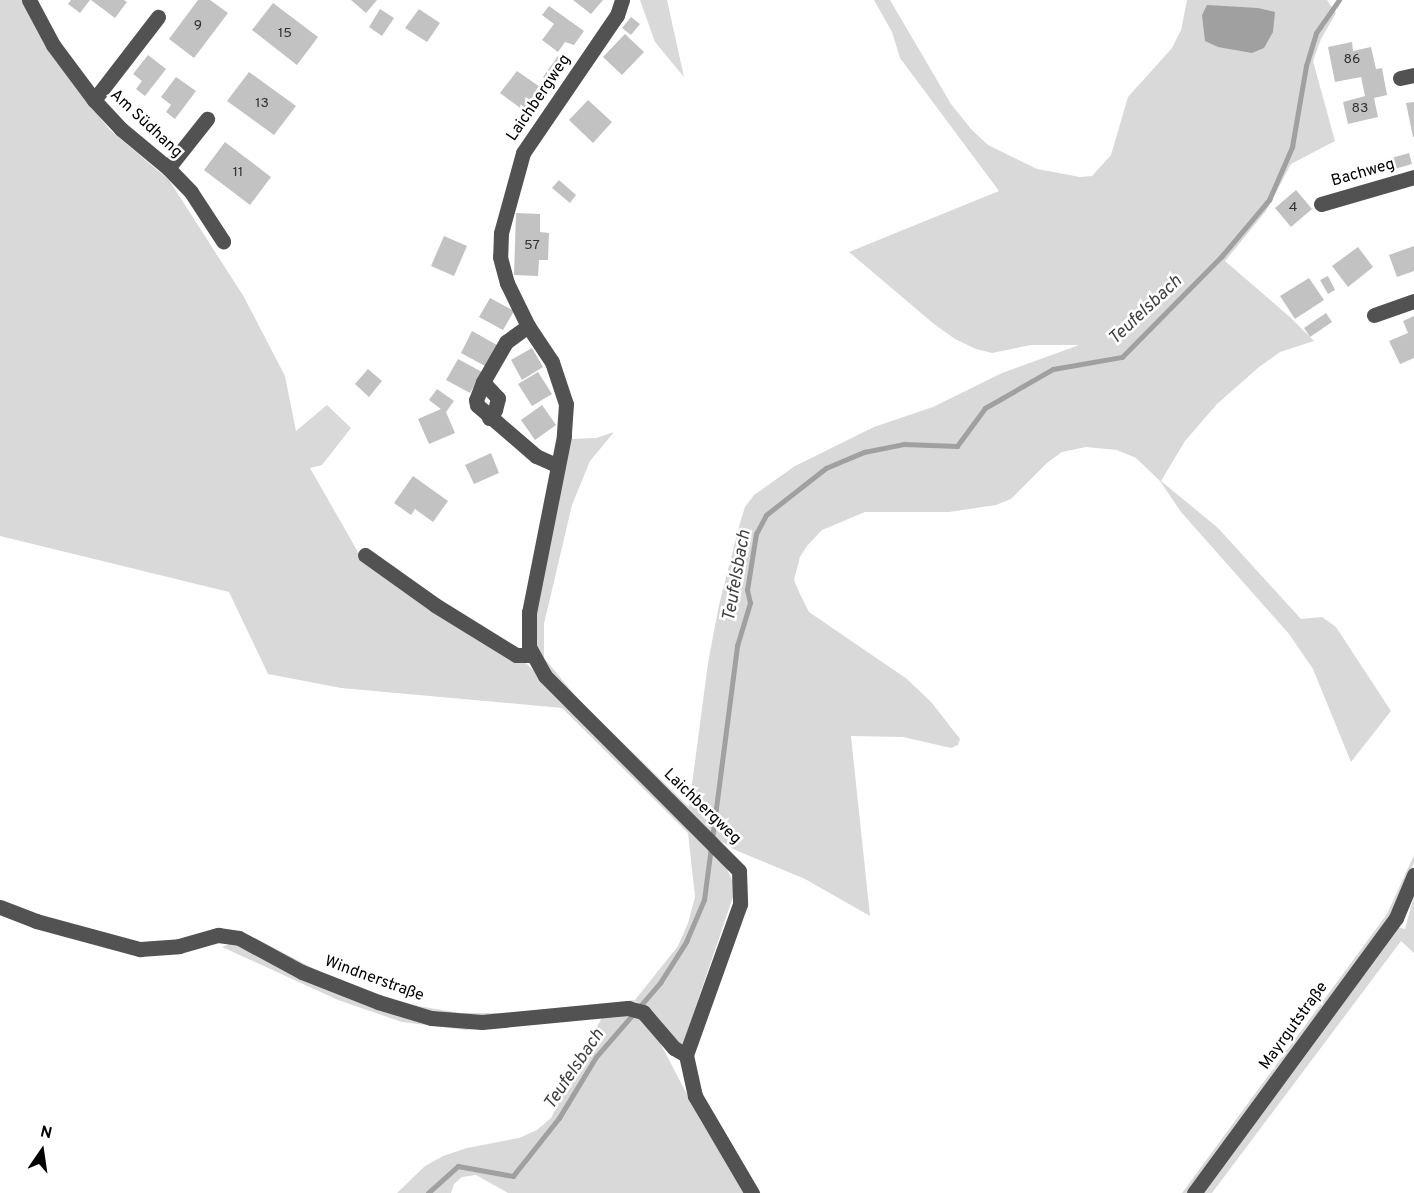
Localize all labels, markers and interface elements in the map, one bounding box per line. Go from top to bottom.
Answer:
house number: 9 [194,18,202,34]
house number: 15 [278,26,292,42]
street label: Laichbergweg [503,51,575,145]
house number: 86 [1344,52,1360,68]
street label: Am Südhang [106,86,186,162]
house number: 13 [255,96,269,112]
house number: 83 [1352,101,1368,117]
street label: Bachweg [1329,155,1397,191]
house number: 11 [233,165,243,181]
house number: 4 [1289,200,1297,216]
house number: 57 [524,238,540,254]
water label: Teufelsbach [1105,272,1187,350]
water label: Teufelsbach [719,529,757,623]
street label: Laichbergweg [659,765,745,849]
street label: Windnerstraße [322,952,426,1006]
street label: Mayrgutstraße [1256,978,1332,1074]
water label: Teufelsbach [540,1026,610,1114]
north arrow [12,1121,72,1181]
text: N [38,1122,54,1144]

